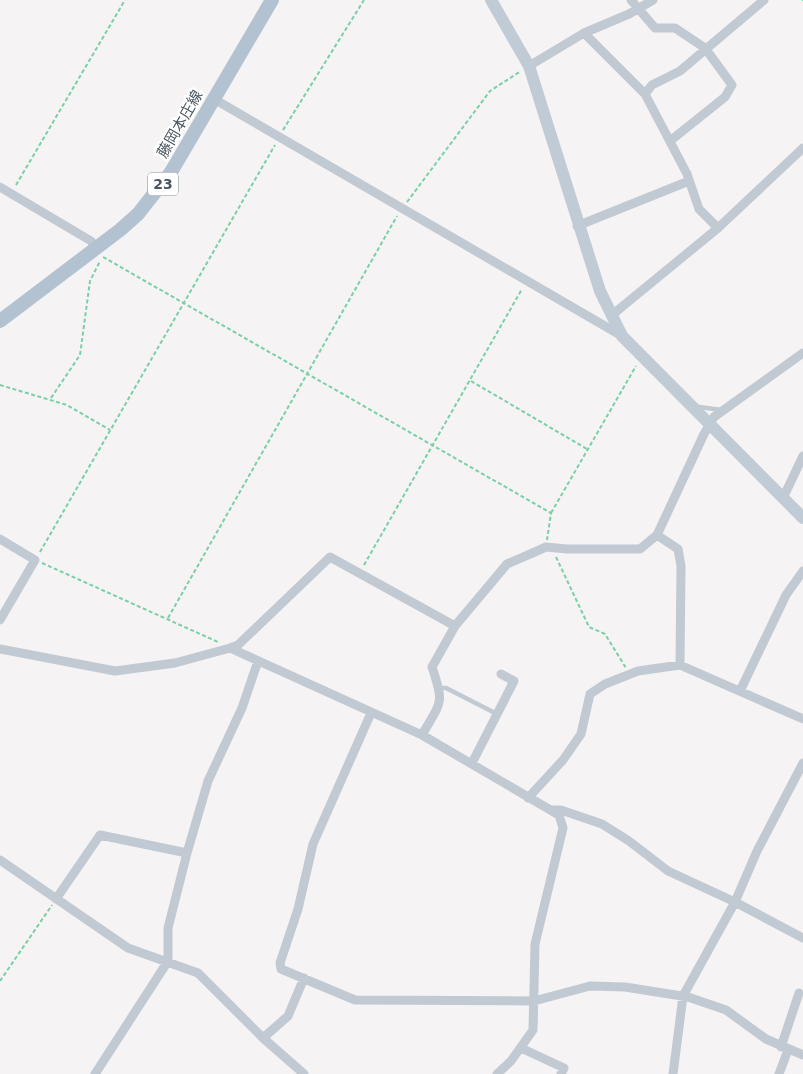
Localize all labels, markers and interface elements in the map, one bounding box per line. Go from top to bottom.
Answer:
street label: 藤岡本庄線 [153,87,207,161]
road number: 23 [148,172,178,195]

